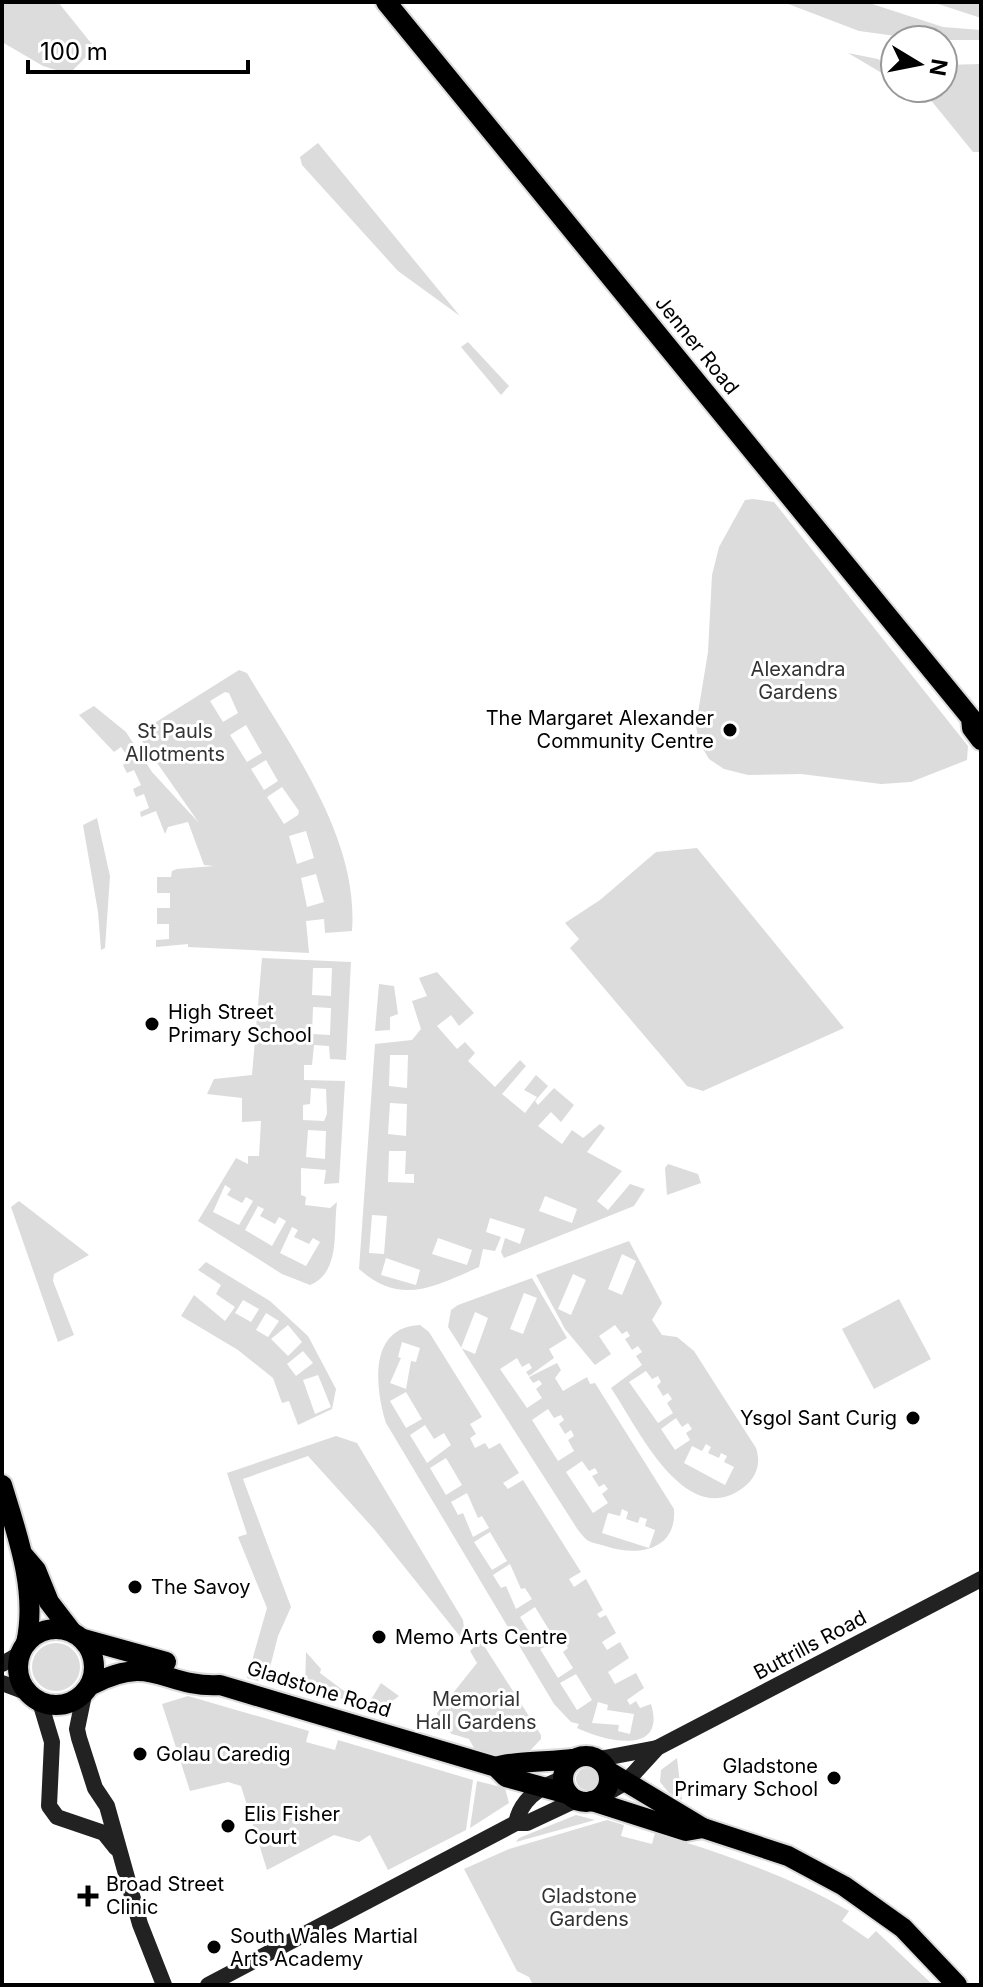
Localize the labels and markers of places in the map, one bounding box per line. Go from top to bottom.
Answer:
place label: The Margaret Alexander Community Centre [486,706,714,753]
marker: The Margaret Alexander Community Centre [721,721,739,739]
place label: High Street Primary School [168,1000,312,1047]
marker: High Street Primary School [143,1015,161,1033]
place label: Ysgol Sant Curig [740,1406,897,1430]
marker: Ysgol Sant Curig [904,1409,922,1427]
place label: The Savoy [151,1575,250,1599]
marker: The Savoy [126,1578,144,1596]
place label: Memo Arts Centre [395,1625,568,1649]
marker: Memo Arts Centre [370,1628,388,1646]
place label: Golau Caredig [156,1742,291,1766]
marker: Golau Caredig [131,1745,149,1763]
place label: Gladstone Primary School [674,1754,818,1801]
marker: Gladstone Primary School [825,1769,843,1787]
place label: Elis Fisher Court [244,1802,341,1849]
marker: Elis Fisher Court [219,1817,237,1835]
place label: Broad Street Clinic [106,1872,224,1919]
marker: Broad Street Clinic [77,1885,99,1907]
place label: South Wales Martial Arts Academy [230,1924,418,1971]
marker: South Wales Martial Arts Academy [205,1938,223,1956]

